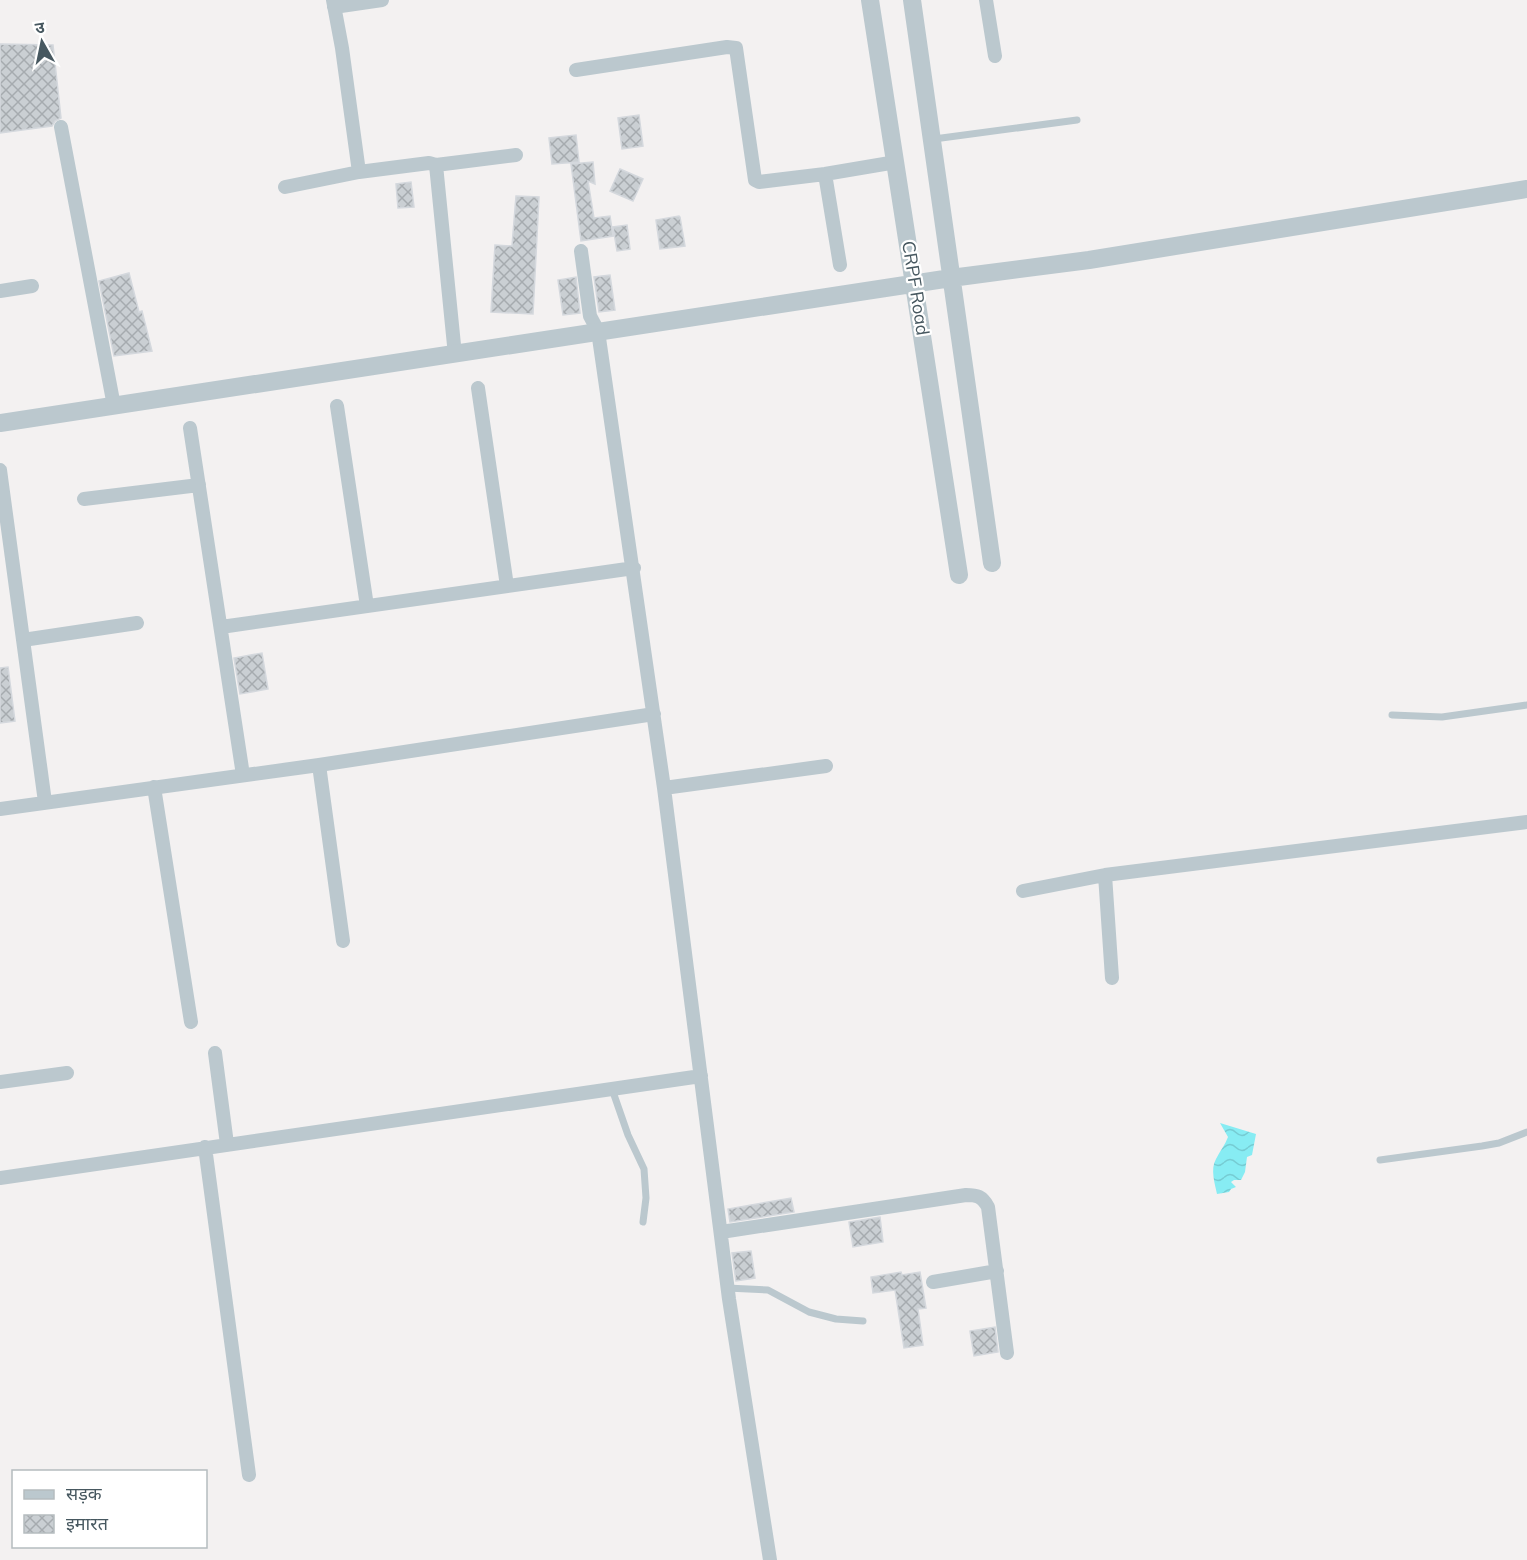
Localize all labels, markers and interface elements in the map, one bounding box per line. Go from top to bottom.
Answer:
north arrow [12,12,72,72]
text: उ [33,16,46,38]
street label: CRPF Road [897,239,935,337]
legend [12,1470,207,1548]
text: सड़क [66,1482,103,1505]
text: इमारत [66,1512,109,1535]

